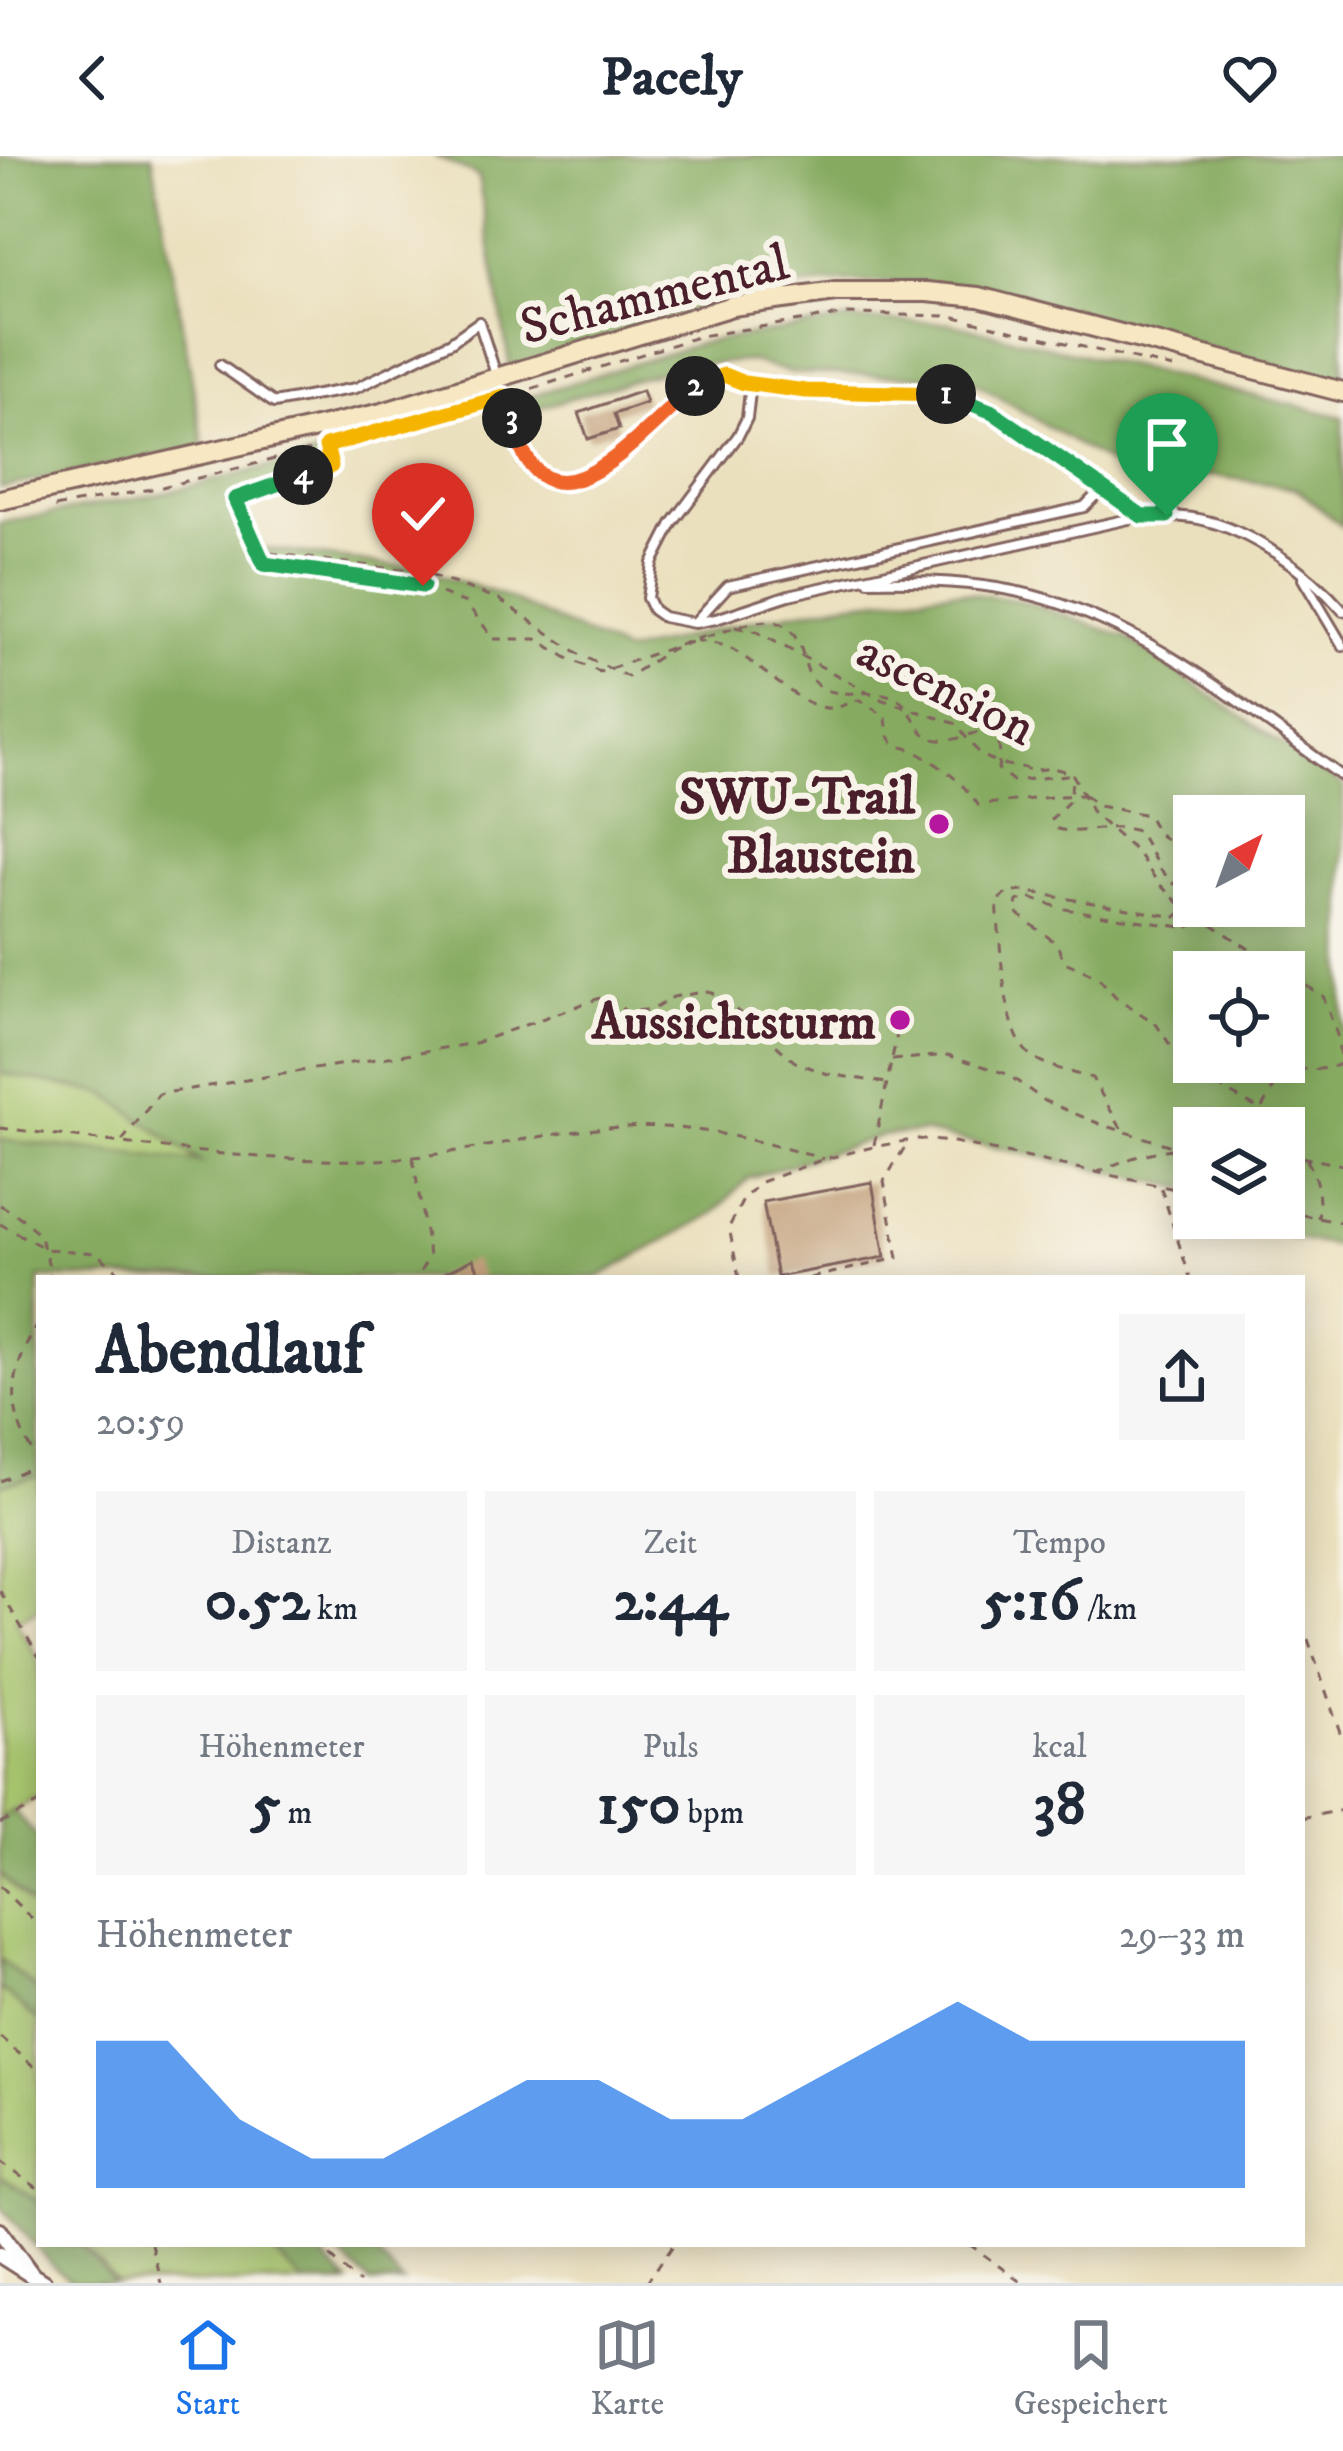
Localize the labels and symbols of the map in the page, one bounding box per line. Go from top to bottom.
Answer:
street label: Schammental [514,232,796,360]
pin: 2 [665,356,725,416]
pin: 1 [916,364,976,424]
pin: 3 [482,388,542,448]
pin [1116,393,1218,516]
pin: 4 [273,445,333,505]
pin [372,463,474,586]
street label: ascension [846,620,1045,761]
place label: SWU-Trail Blaustein [679,766,916,889]
north arrow [1173,795,1305,927]
marker: SWU-Trail Blaustein [926,811,952,837]
place label: Aussichtsturm [591,991,876,1055]
marker: Aussichtsturm [887,1007,913,1033]

